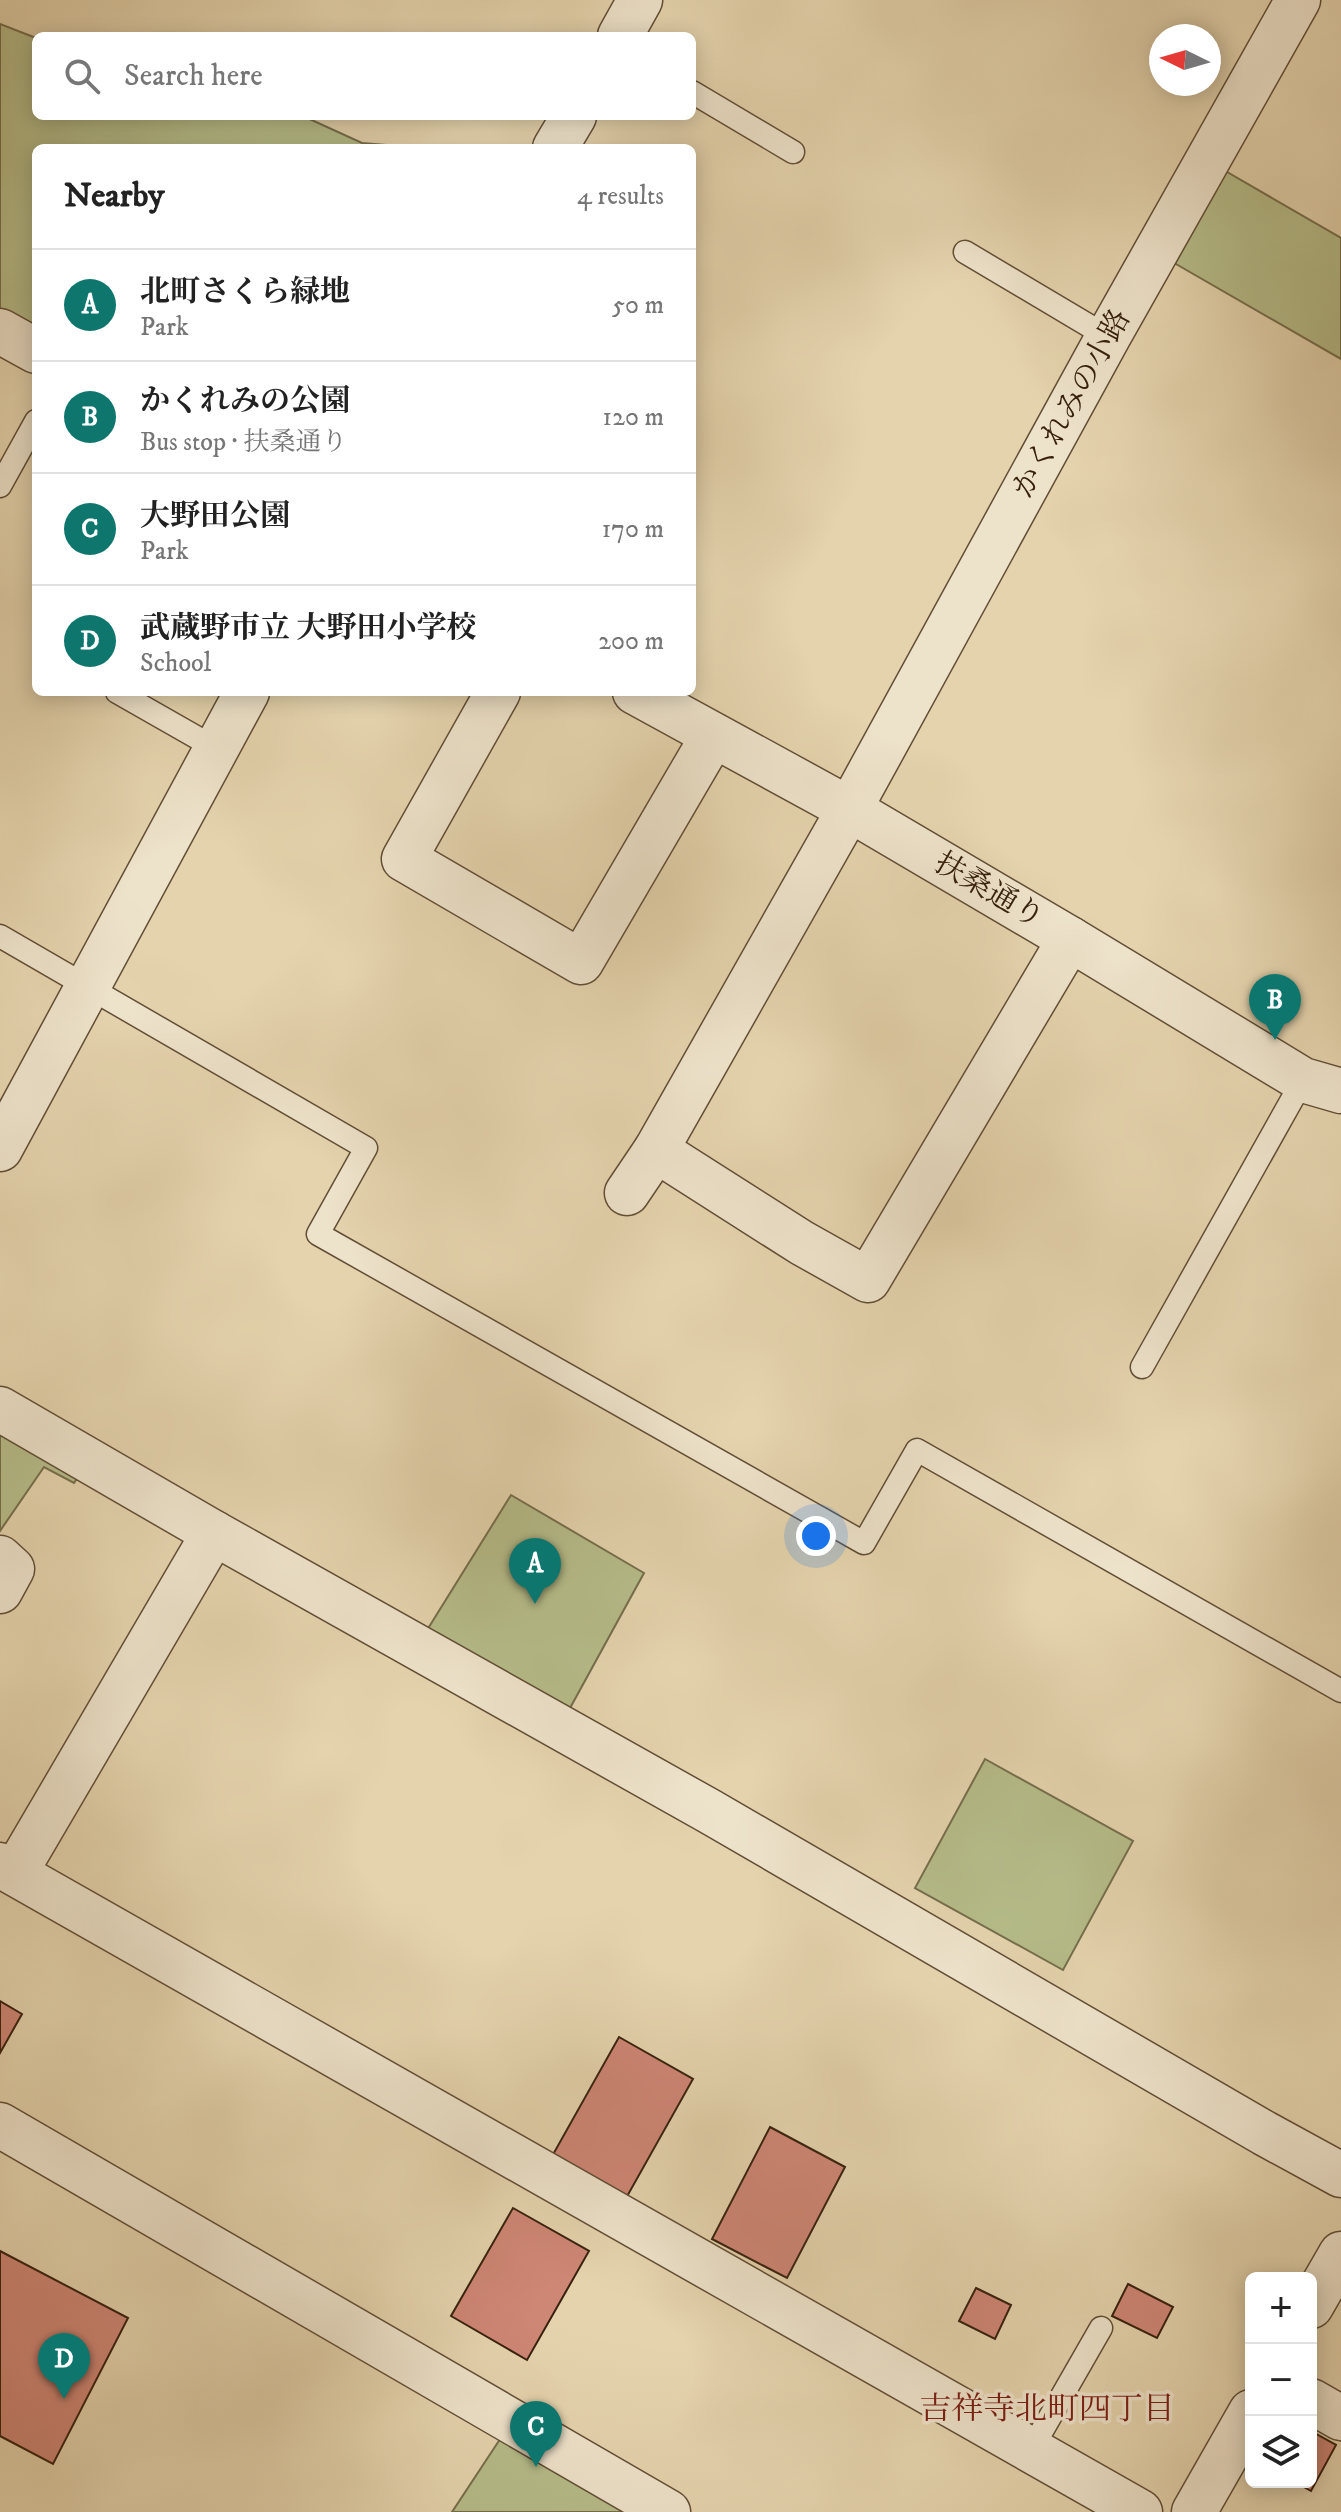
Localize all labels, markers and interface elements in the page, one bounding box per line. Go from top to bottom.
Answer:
north arrow [1149,24,1221,96]
search box [32,32,696,120]
icon: search [60,54,104,98]
text: Search here [124,58,263,95]
text: Nearby [64,175,165,217]
text: 4 results [577,180,664,213]
text: 北町さくら緑地 [140,274,350,311]
text: A [82,289,98,322]
text: 50 m [612,289,664,322]
street label: かくれみの小路 [1005,303,1139,505]
text: Park [140,311,189,344]
text: かくれみの公園 [140,383,350,420]
text: B [82,401,98,434]
text: 120 m [603,401,664,434]
text: Bus stop · 扶桑通り [140,426,347,459]
text: 大野田公園 [140,498,290,535]
text: C [81,513,99,546]
text: 170 m [602,513,664,546]
text: Park [140,535,189,568]
text: 武蔵野市立 大野田小学校 [140,610,476,647]
text: D [80,625,100,658]
text: 200 m [598,625,664,658]
text: School [140,647,211,680]
street label: 扶桑通り [928,845,1050,937]
pin: B [1249,974,1301,1040]
your location [796,1516,836,1556]
pin: A [509,1538,561,1604]
map controls [1245,2272,1317,2488]
button: + [1245,2272,1317,2344]
pin: D [38,2333,90,2399]
button: − [1245,2344,1317,2416]
district label: 吉祥寺北町四丁目 [919,2390,1175,2430]
pin: C [510,2401,562,2467]
button: layers [1245,2416,1317,2488]

